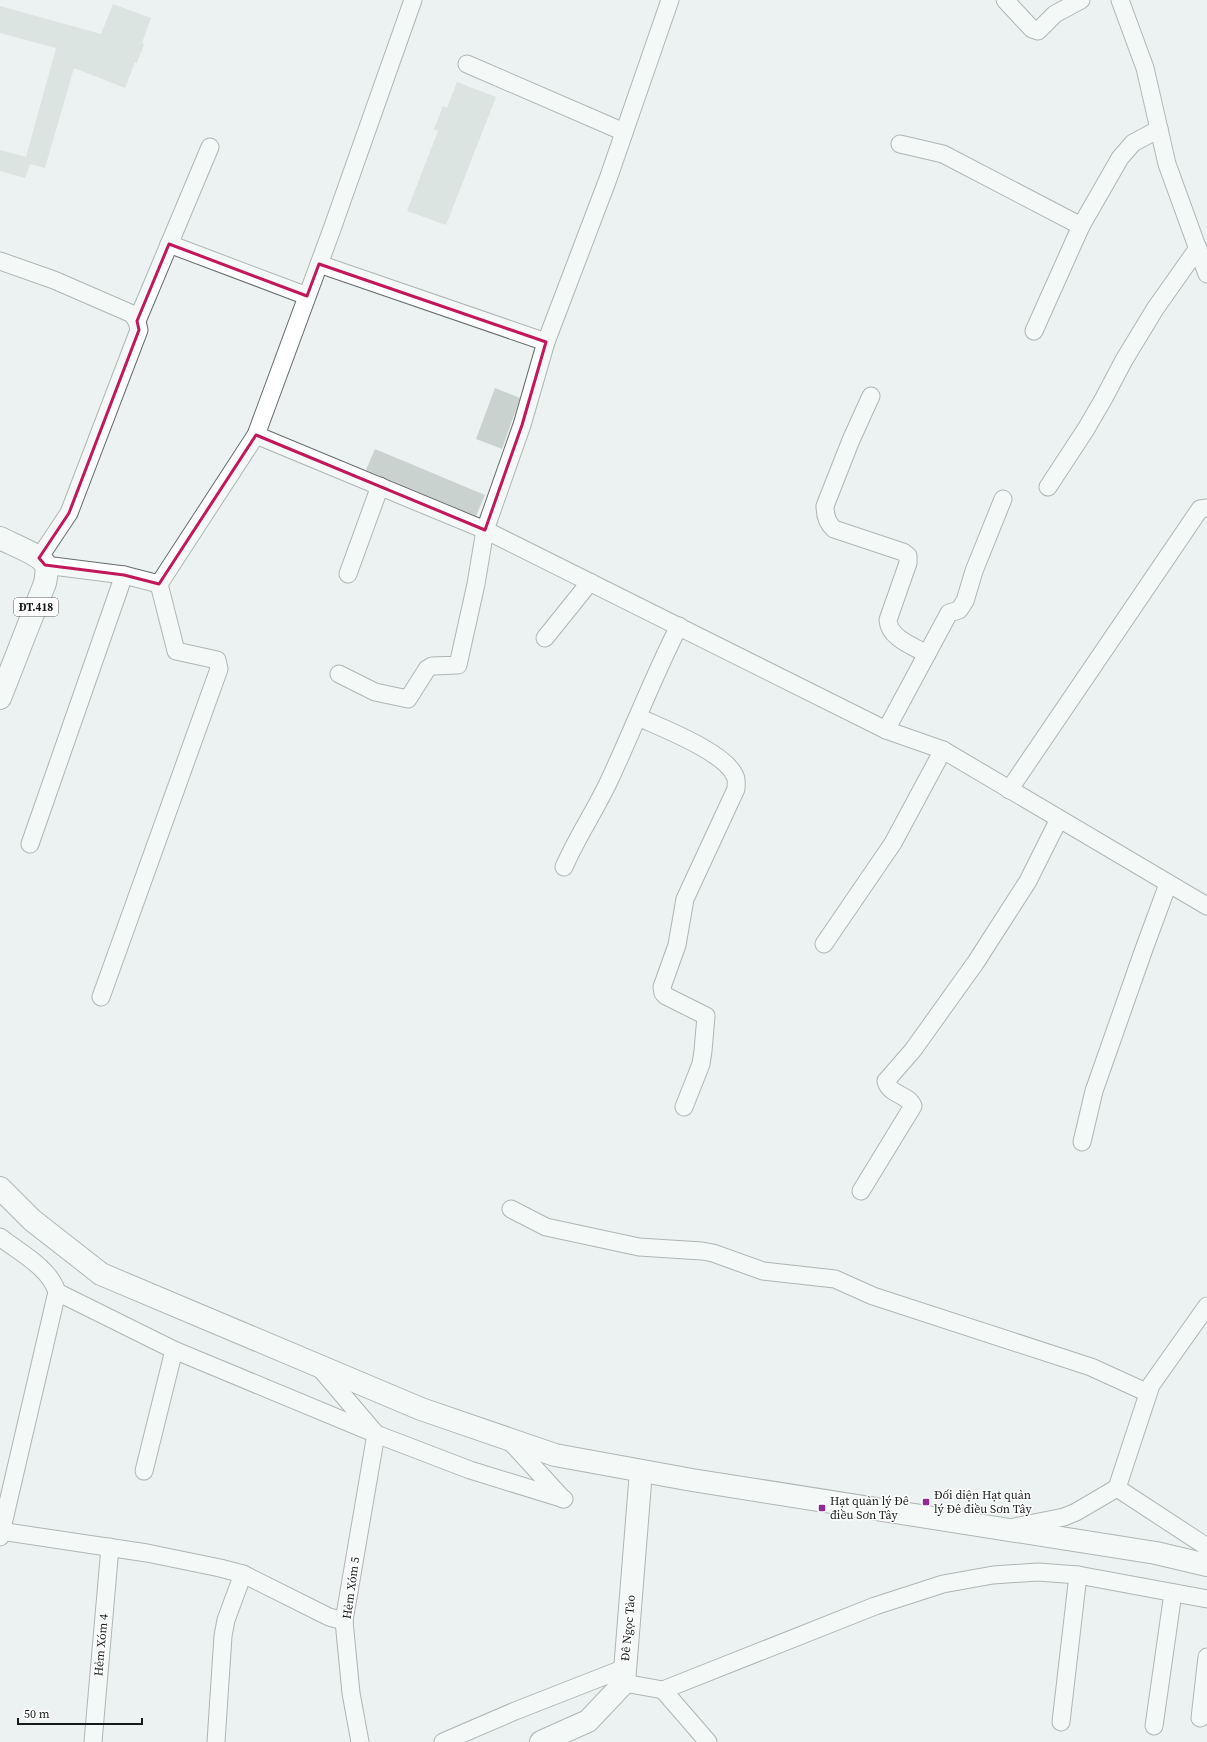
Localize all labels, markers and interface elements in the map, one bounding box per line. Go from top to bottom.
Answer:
road number: ĐT.418 [14,598,58,616]
place label: Đối diện Hạt quản lý Đê điều Sơn Tây [934,1487,1032,1517]
place label: Hạt quản lý Đê điều Sơn Tây [830,1493,909,1523]
marker: Đối diện Hạt quản lý Đê điều Sơn Tây [921,1497,931,1507]
marker: Hạt quản lý Đê điều Sơn Tây [817,1503,827,1513]
street label: Hẻm Xóm 5 [339,1556,363,1620]
street label: Đê Ngọc Tảo [617,1594,639,1662]
street label: Hẻm Xóm 4 [90,1613,112,1677]
scale bar [18,1700,142,1726]
text: 50 m [24,1706,50,1722]

